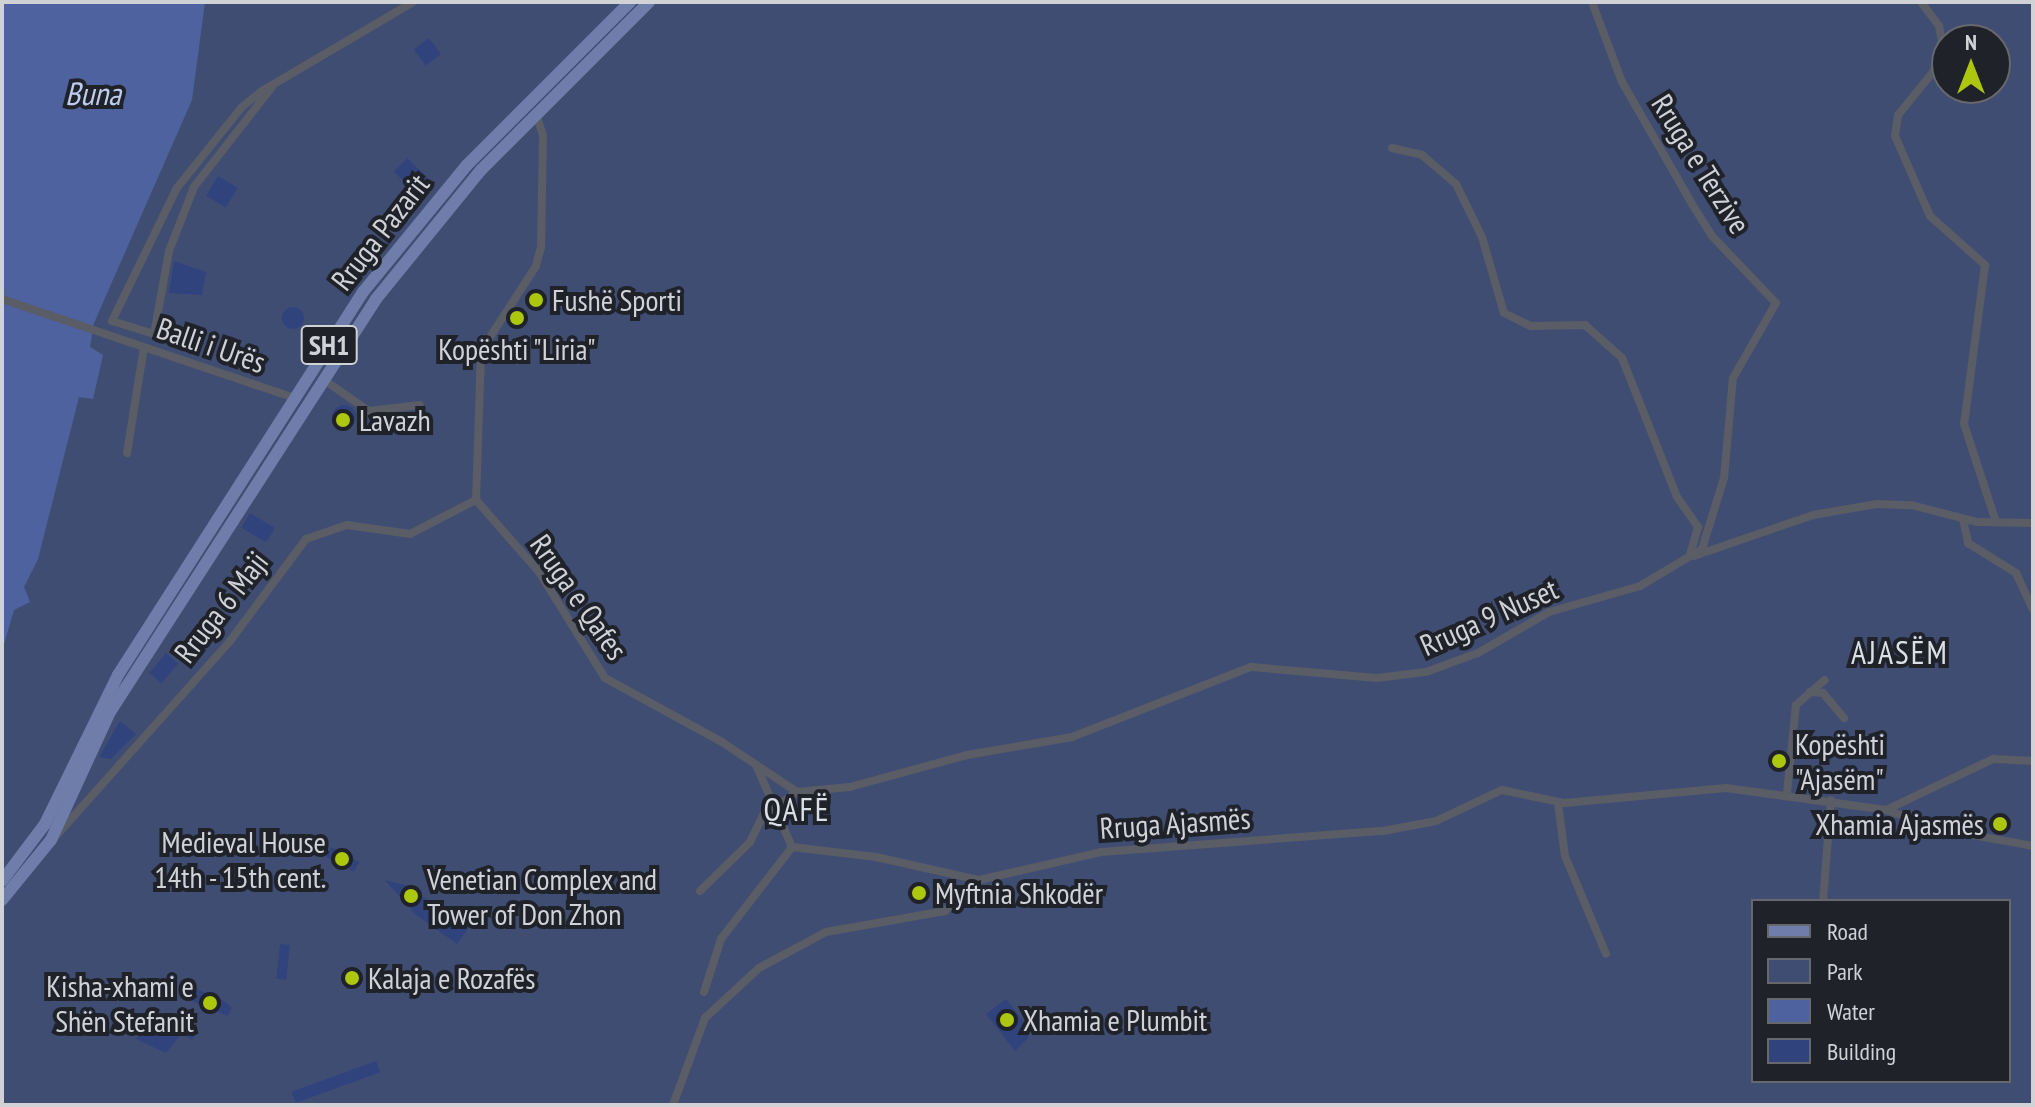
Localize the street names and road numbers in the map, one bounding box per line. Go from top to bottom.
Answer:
street label: Rruga e Terzive [1644,87,1758,241]
street label: Rruga Pazarit [324,167,436,297]
street label: Balli i Urës [152,310,270,380]
road number: SH1 [299,321,359,369]
street label: Rruga e Qafes [523,528,635,666]
street label: Rruga 6 Maji [167,544,275,670]
street label: Rruga 9 Nuset [1415,571,1563,663]
street label: Rruga Ajasmës [1098,800,1252,846]

